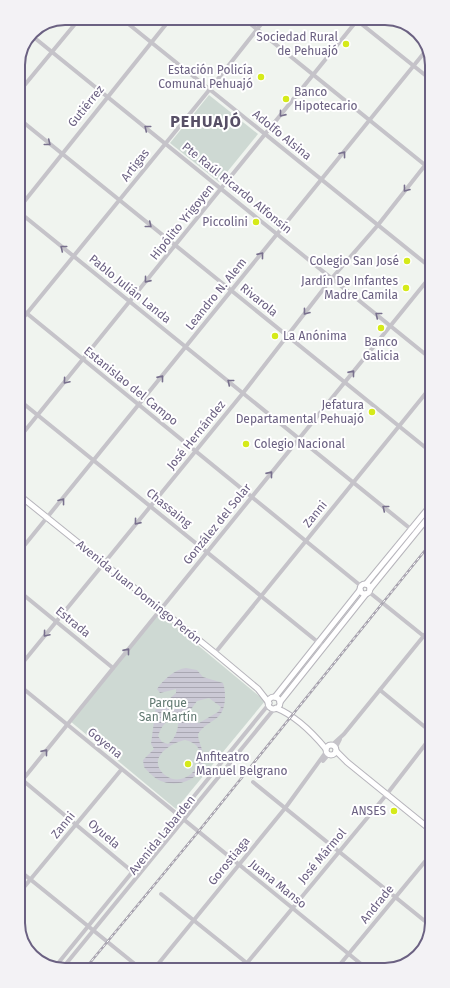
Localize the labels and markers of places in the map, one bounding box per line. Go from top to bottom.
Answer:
place label: Sociedad Rural de Pehuajó [256,30,338,58]
marker: Sociedad Rural de Pehuajó [341,39,351,49]
place label: Estación Policía Comunal Pehuajó [158,63,253,91]
marker: Estación Policía Comunal Pehuajó [256,72,266,82]
place label: Banco Hipotecario [294,85,358,113]
marker: Banco Hipotecario [281,94,291,104]
place label: Piccolini [202,215,248,229]
marker: Piccolini [251,217,261,227]
place label: Colegio San José [310,254,399,268]
marker: Colegio San José [402,256,412,266]
place label: Jardín De Infantes Madre Camila [301,274,398,302]
marker: Jardín De Infantes Madre Camila [401,283,411,293]
marker: Banco Galicia [376,323,386,333]
place label: La Anónima [283,329,347,343]
marker: La Anónima [270,331,280,341]
place label: Banco Galicia [363,335,399,363]
place label: Jefatura Departamental Pehuajó [236,398,364,426]
marker: Jefatura Departamental Pehuajó [367,407,377,417]
place label: Colegio Nacional [254,437,346,451]
marker: Colegio Nacional [241,439,251,449]
place label: Anfiteatro Manuel Belgrano [196,750,288,778]
marker: Anfiteatro Manuel Belgrano [183,759,193,769]
place label: ANSES [352,804,386,818]
marker: ANSES [389,806,399,816]

